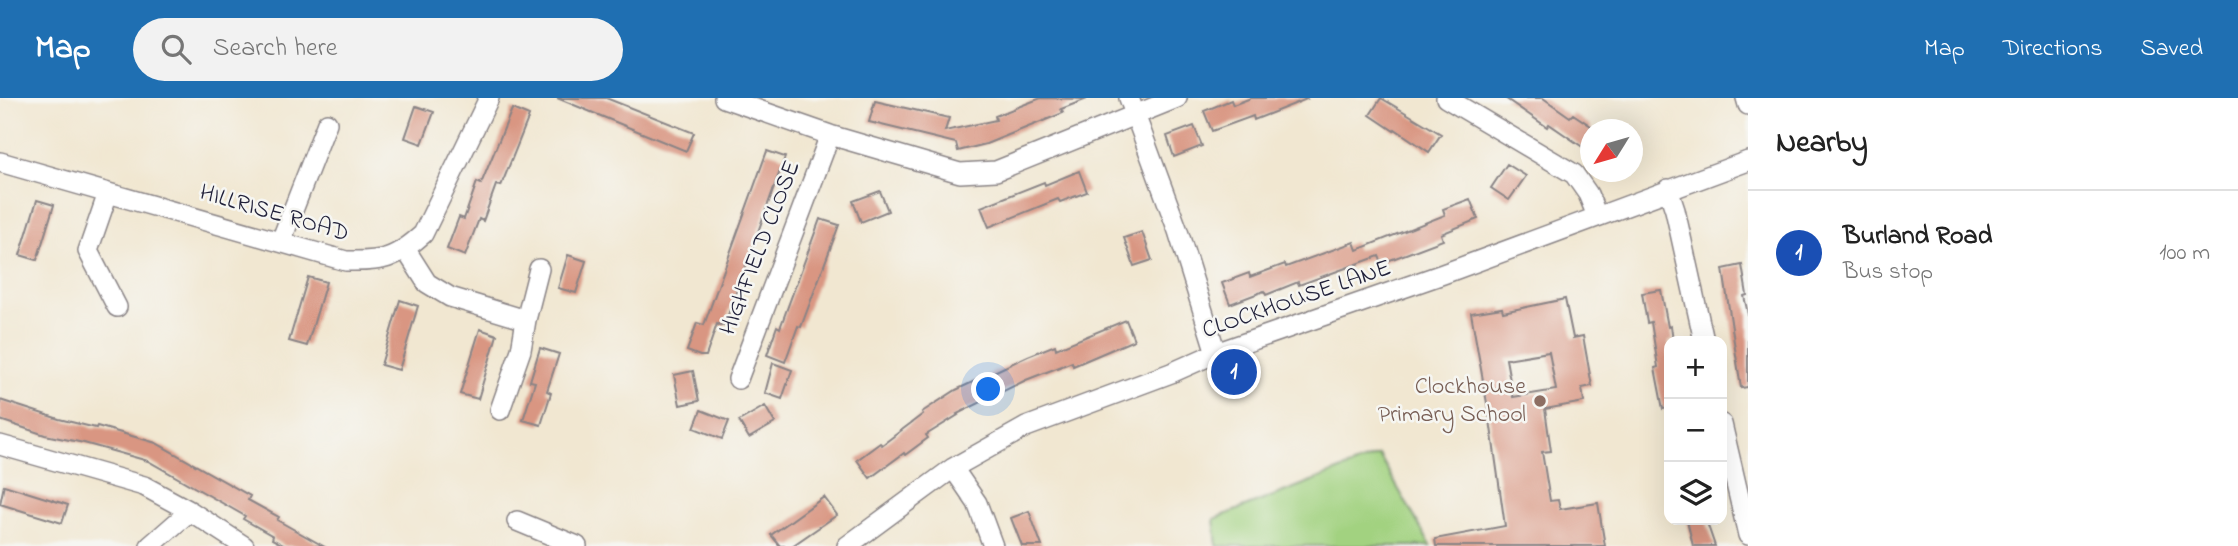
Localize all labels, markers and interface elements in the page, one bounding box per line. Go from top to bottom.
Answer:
search box [133,18,623,81]
text: Map [35,25,91,73]
icon: search [157,30,195,68]
text: Search here [213,30,337,68]
text: Map [1924,32,1965,67]
text: Directions [2003,32,2102,67]
text: Saved [2140,32,2203,67]
north arrow [1580,119,1643,182]
text: Nearby [1776,122,1868,166]
street label: HIGHFIELD CLOSE [712,156,810,340]
street label: HILLRISE ROAD [195,176,353,252]
text: Burland Road [1843,218,1992,256]
text: 1 [1795,237,1803,270]
text: 100 m [2159,237,2210,270]
street label: CLOCKHOUSE LANE [1198,251,1396,349]
text: Bus stop [1843,256,1933,289]
map controls [1664,336,1727,525]
button: + [1664,336,1727,399]
pin: 1 [1211,346,1257,398]
place label: Clockhouse Primary School [1378,370,1526,434]
your location [971,372,1005,406]
marker: Clockhouse Primary School [1532,393,1548,409]
button: − [1664,399,1727,462]
button: layers [1664,462,1727,525]

